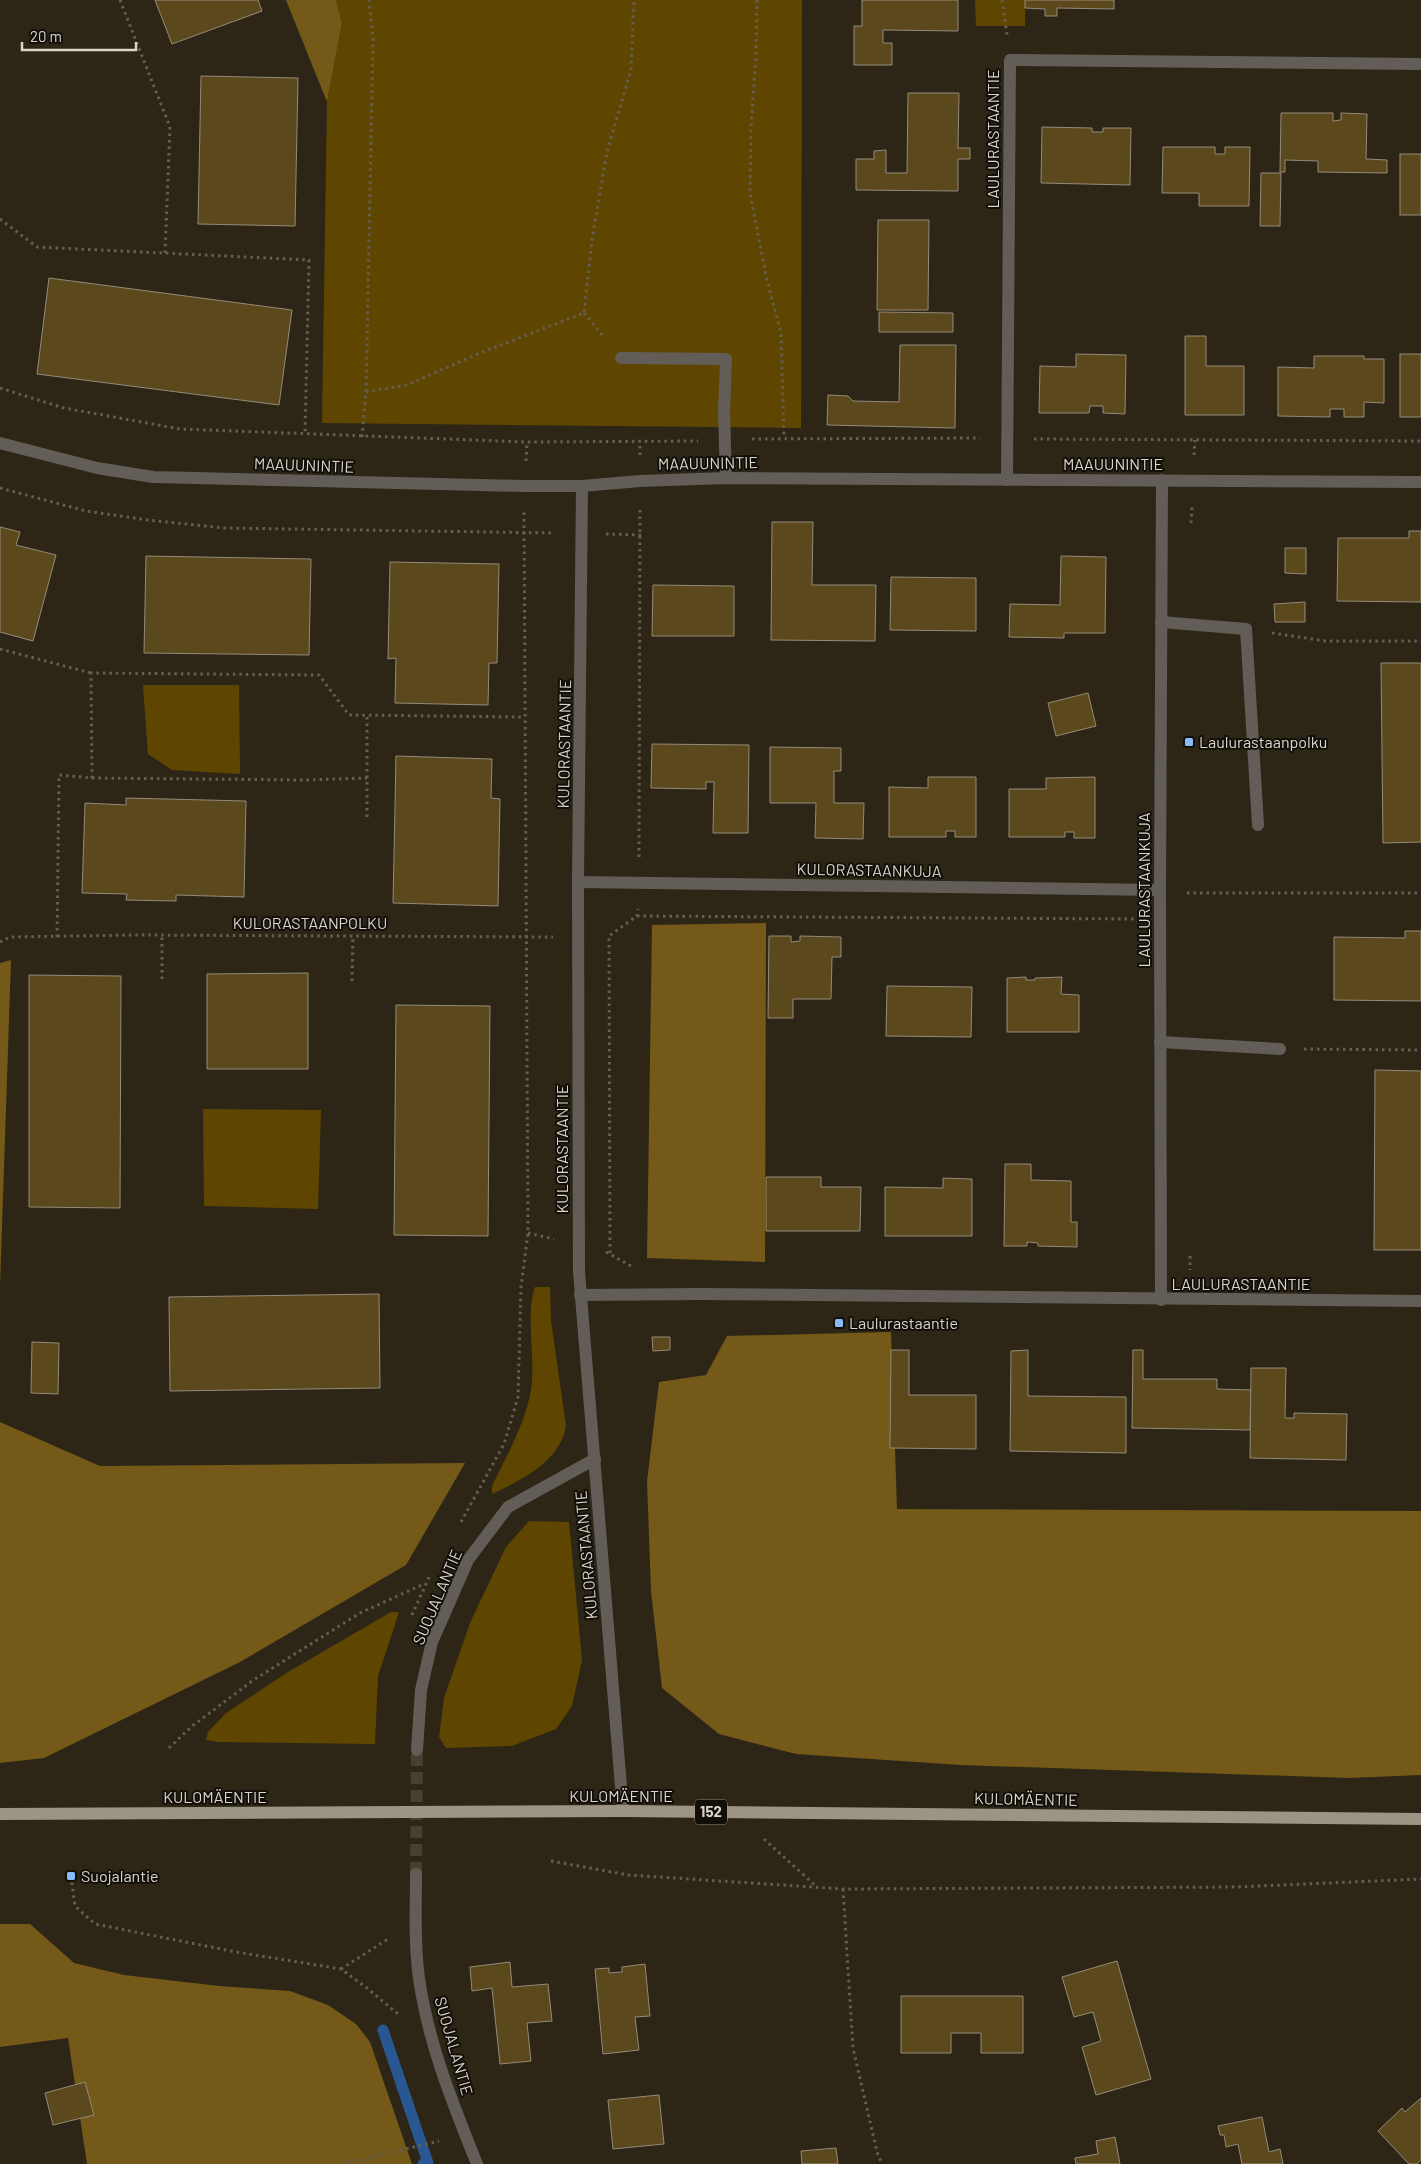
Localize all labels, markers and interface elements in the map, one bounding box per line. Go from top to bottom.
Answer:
scale bar [22,20,136,52]
text: 20 m [30,27,62,45]
street label: LAULURASTAANTIE [983,69,1002,209]
street label: MAAUUNINTIE [658,452,758,473]
street label: MAAUUNINTIE [254,453,354,476]
street label: MAAUUNINTIE [1063,454,1163,473]
street label: KULORASTAANTIE [553,679,574,809]
place label: Laulurastaanpolku [1199,732,1327,751]
marker: Laulurastaanpolku [1183,736,1195,748]
street label: LAULURASTAANKUJA [1134,812,1153,968]
street label: KULORASTAANKUJA [796,859,942,880]
street label: KULORASTAANPOLKU [233,913,387,932]
street label: KULORASTAANTIE [552,1084,571,1214]
street label: LAULURASTAANTIE [1171,1274,1311,1293]
place label: Laulurastaantie [849,1313,958,1332]
marker: Laulurastaantie [833,1317,845,1329]
street label: KULORASTAANTIE [570,1490,601,1620]
street label: SUOJALANTIE [408,1546,465,1647]
street label: KULOMÄENTIE [569,1786,673,1805]
street label: KULOMÄENTIE [163,1787,267,1806]
street label: KULOMÄENTIE [974,1788,1078,1809]
road number: 152 [695,1800,727,1824]
place label: Suojalantie [81,1866,159,1885]
marker: Suojalantie [65,1870,77,1882]
street label: SUOJALANTIE [431,1994,478,2097]

